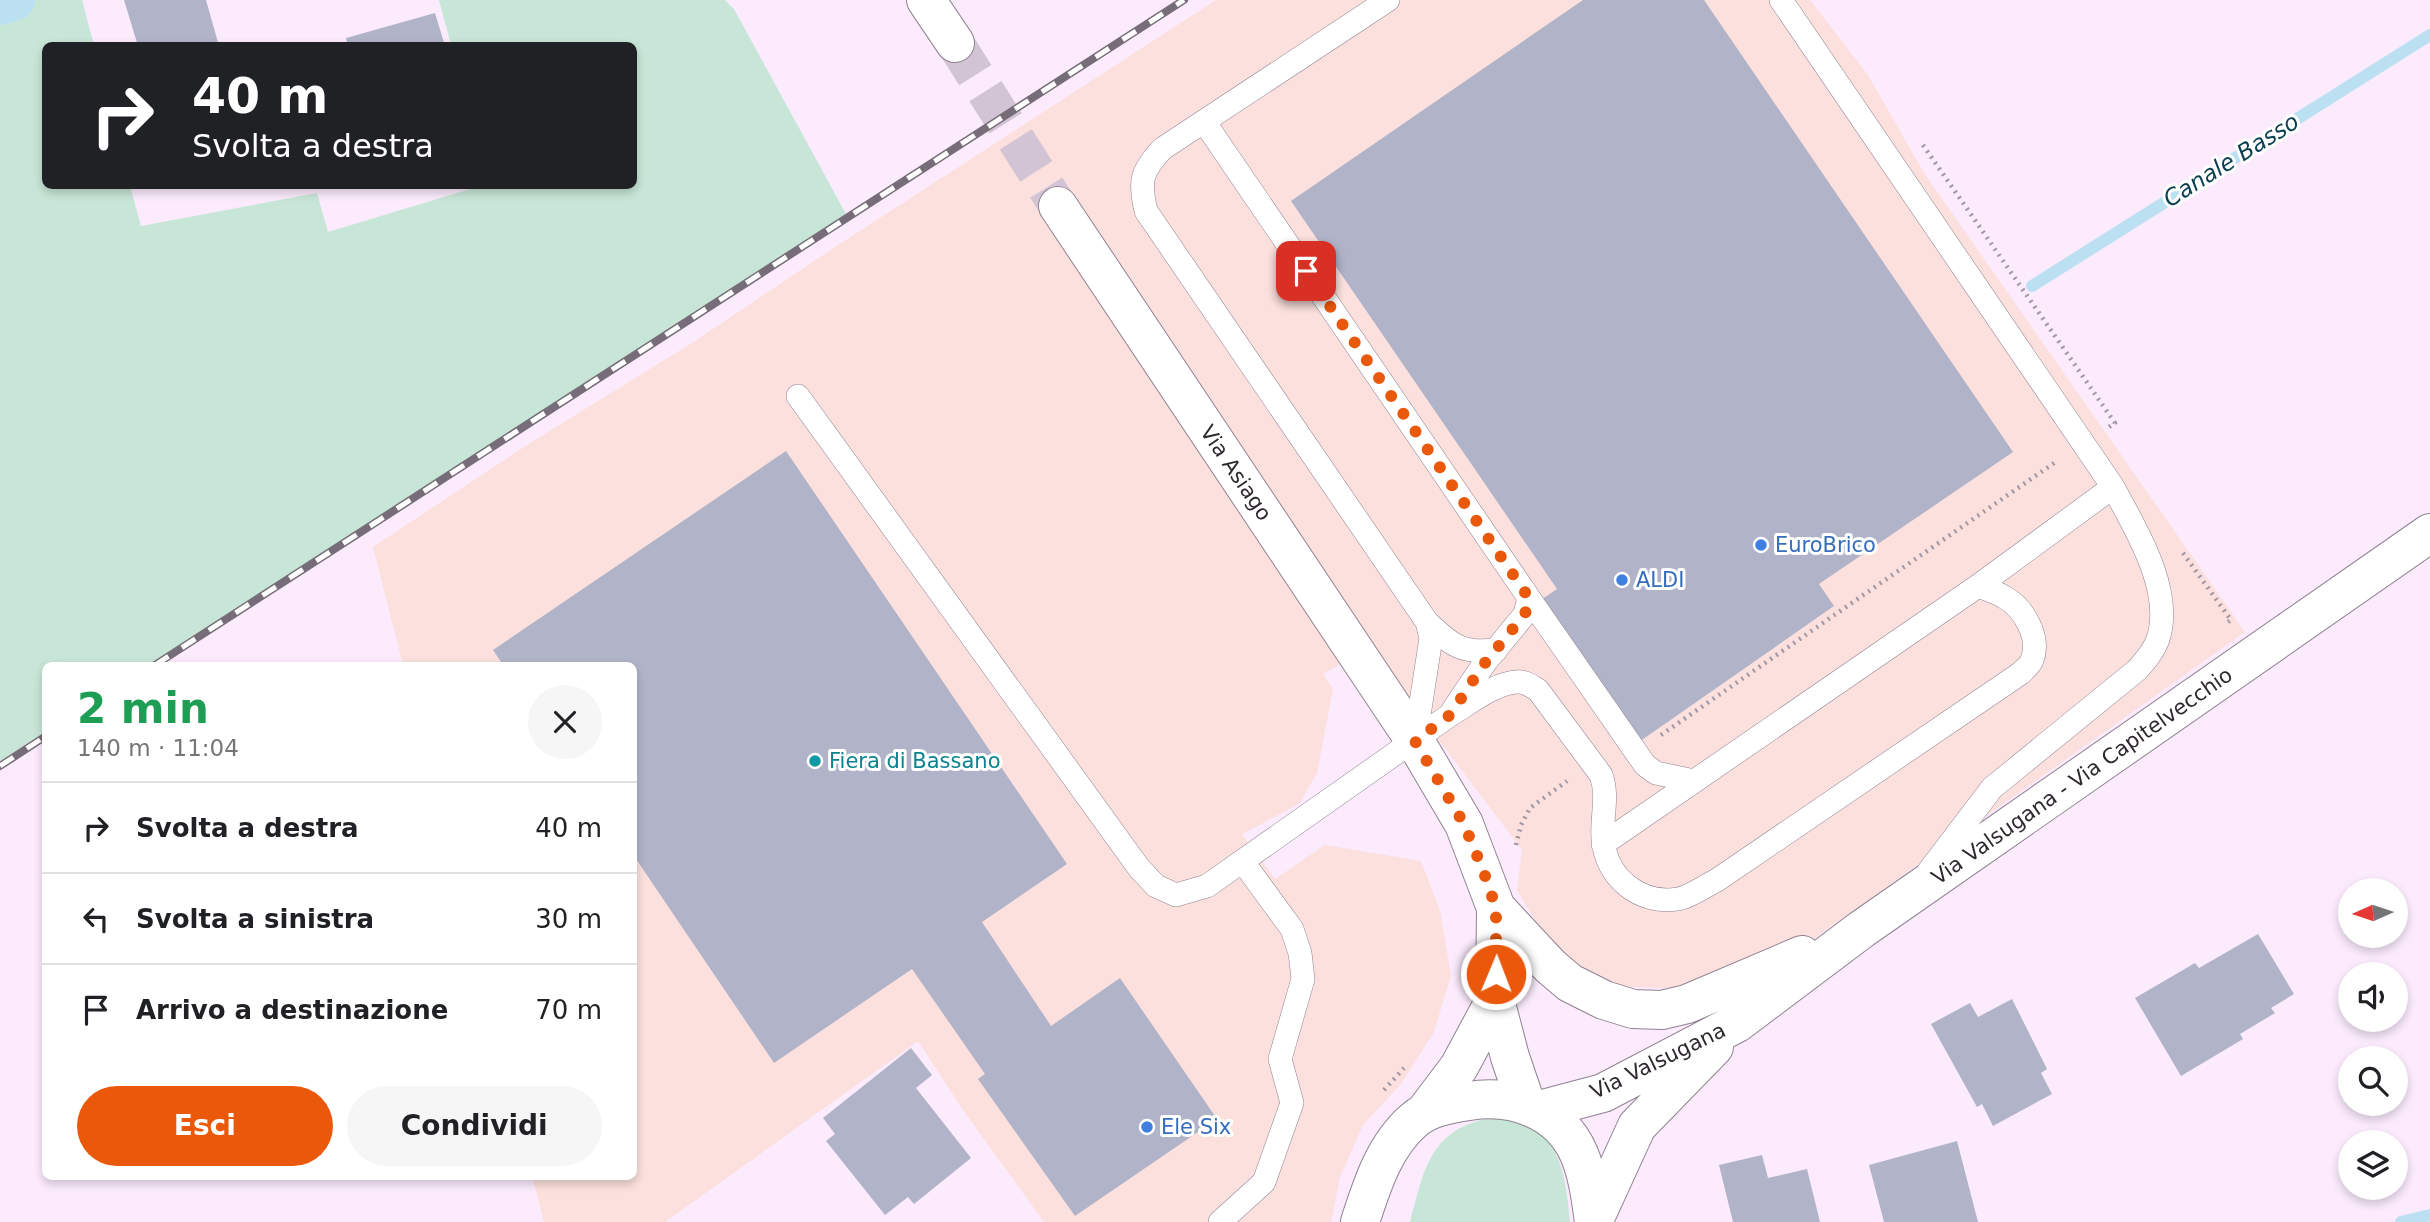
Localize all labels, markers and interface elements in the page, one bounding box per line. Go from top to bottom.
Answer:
text: 40 m [192,68,328,125]
icon: right [77,70,168,161]
water label: Canale Basso [2159,108,2303,212]
text: Svolta a destra [192,127,434,165]
pin [1276,241,1336,301]
icon: arrive [1287,252,1325,290]
street label: Via Asiago [1195,421,1277,525]
place label: EuroBrico [1775,533,1876,557]
marker: EuroBrico [1753,537,1769,553]
place label: ALDI [1636,568,1684,592]
marker: ALDI [1614,572,1630,588]
street label: Via Valsugana - Via Capitelvecchio [1927,662,2237,890]
text: 2 min [77,684,209,733]
button: close [528,685,602,759]
text: 140 m · 11:04 [77,735,239,761]
place label: Fiera di Bassano [829,749,1001,773]
marker: Fiera di Bassano [807,753,823,769]
icon: right [77,809,115,847]
text: Svolta a destra [136,813,359,843]
text: 40 m [535,813,602,843]
north arrow [2338,878,2408,948]
map controls [2338,878,2408,1200]
icon: left [77,900,115,938]
text: Svolta a sinistra [136,904,374,934]
text: 30 m [535,904,602,934]
position arrow [1459,937,1533,1011]
button: sound [2338,962,2408,1032]
icon: arrive [77,991,115,1029]
text: Arrivo a destinazione [136,995,448,1025]
text: 70 m [535,995,602,1025]
street label: Via Valsugana [1587,1018,1729,1104]
button: search [2338,1046,2408,1116]
button: Esci [77,1086,333,1166]
button: Condividi [347,1086,602,1166]
place label: Ele Six [1161,1115,1231,1139]
marker: Ele Six [1139,1119,1155,1135]
button: layers [2338,1130,2408,1200]

